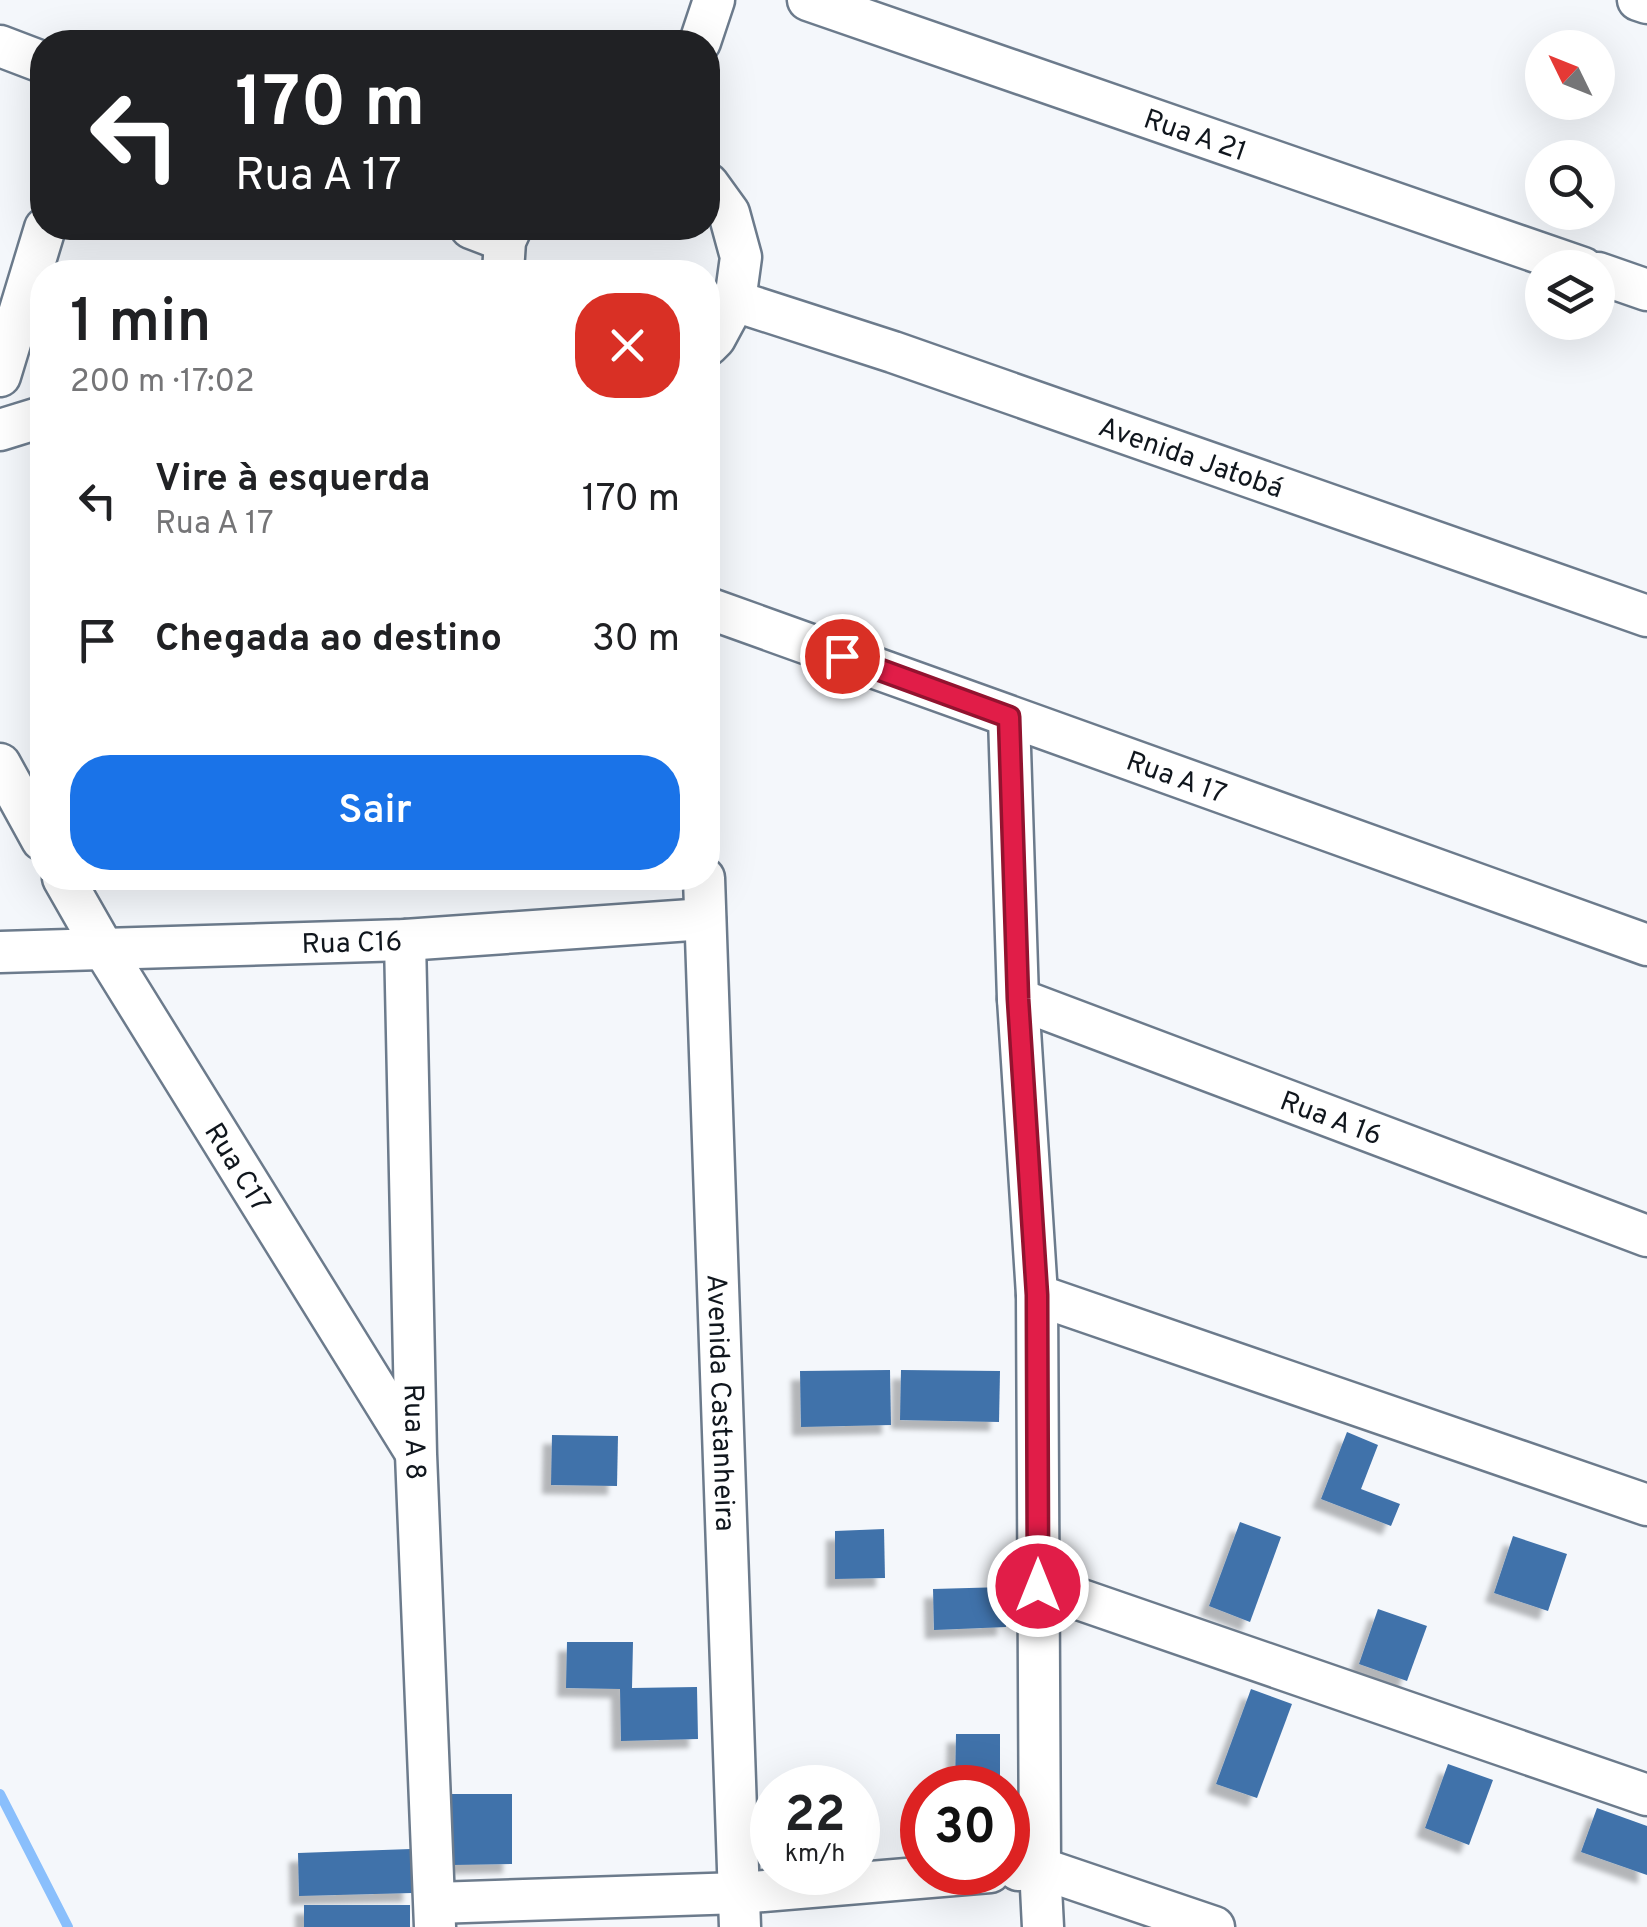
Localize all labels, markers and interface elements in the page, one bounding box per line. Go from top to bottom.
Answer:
north arrow [1525,30,1615,120]
map controls [1525,30,1615,340]
text: 170 m [235,62,425,151]
icon: left [70,70,200,200]
street label: Rua A 21 [1138,102,1251,171]
button: search [1525,140,1615,230]
text: Rua A 17 [235,149,402,206]
button: layers [1525,250,1615,340]
text: 1 min [70,287,211,363]
button: close [575,293,680,398]
text: 200 m · 17:02 [70,363,255,403]
street label: Avenida Jatobá [1093,410,1287,508]
text: Vire à esquerda [155,456,430,505]
icon: left [70,473,125,528]
text: 170 m [582,476,680,525]
text: Rua A 17 [155,505,274,545]
icon: arrive [70,613,125,668]
pin [800,614,885,699]
text: Chegada ao destino [155,616,502,665]
text: 30 m [592,616,680,665]
icon: arrive [815,629,870,684]
street label: Rua A 17 [1121,745,1231,814]
button: Sair [70,755,680,870]
street label: Rua C16 [301,925,403,964]
street label: Rua A 16 [1274,1084,1386,1155]
street label: Rua C17 [195,1117,277,1220]
street label: Avenida Castanheira [697,1273,741,1532]
street label: Rua A 8 [394,1384,432,1481]
position arrow [986,1534,1090,1638]
speed limit sign: 30 [900,1765,1030,1895]
text: 22 [784,1786,846,1849]
text: km/h [785,1839,845,1871]

